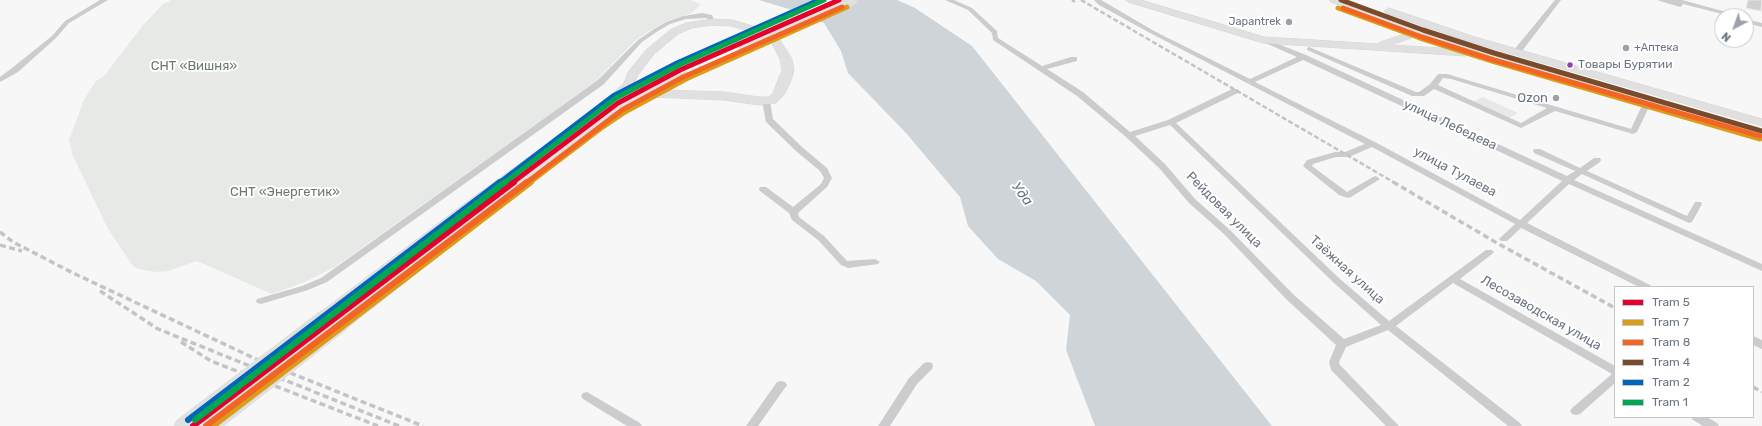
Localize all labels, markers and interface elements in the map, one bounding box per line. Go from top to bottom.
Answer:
north arrow [1714,8,1754,48]
place label: Japantrek [1229,15,1281,29]
marker: Japantrek [1284,17,1294,27]
text: N [1719,29,1734,44]
place label: +Аптека [1634,41,1678,55]
marker: +Аптека [1621,43,1631,53]
park label: СНТ «Вишня» [151,58,237,74]
place label: Товары Бурятии [1578,58,1672,72]
marker: Товары Бурятии [1565,60,1575,70]
place label: Ozon [1517,90,1548,106]
marker: Ozon [1551,93,1561,103]
street label: улица Лебедева [1401,97,1499,153]
street label: улица Тулаева [1411,144,1499,200]
street label: Рейдовая улица [1183,169,1265,251]
water label: Уда [1008,179,1036,209]
park label: СНТ «Энергетик» [230,184,340,200]
street label: Таёжная улица [1306,232,1388,308]
street label: Лесозаводская улица [1478,272,1604,354]
legend [1614,286,1754,418]
text: Tram 5 [1652,295,1690,309]
text: Tram 7 [1652,315,1689,329]
text: Tram 8 [1652,335,1690,349]
text: Tram 4 [1652,355,1690,369]
text: Tram 2 [1652,375,1690,389]
text: Tram 1 [1652,395,1688,409]

